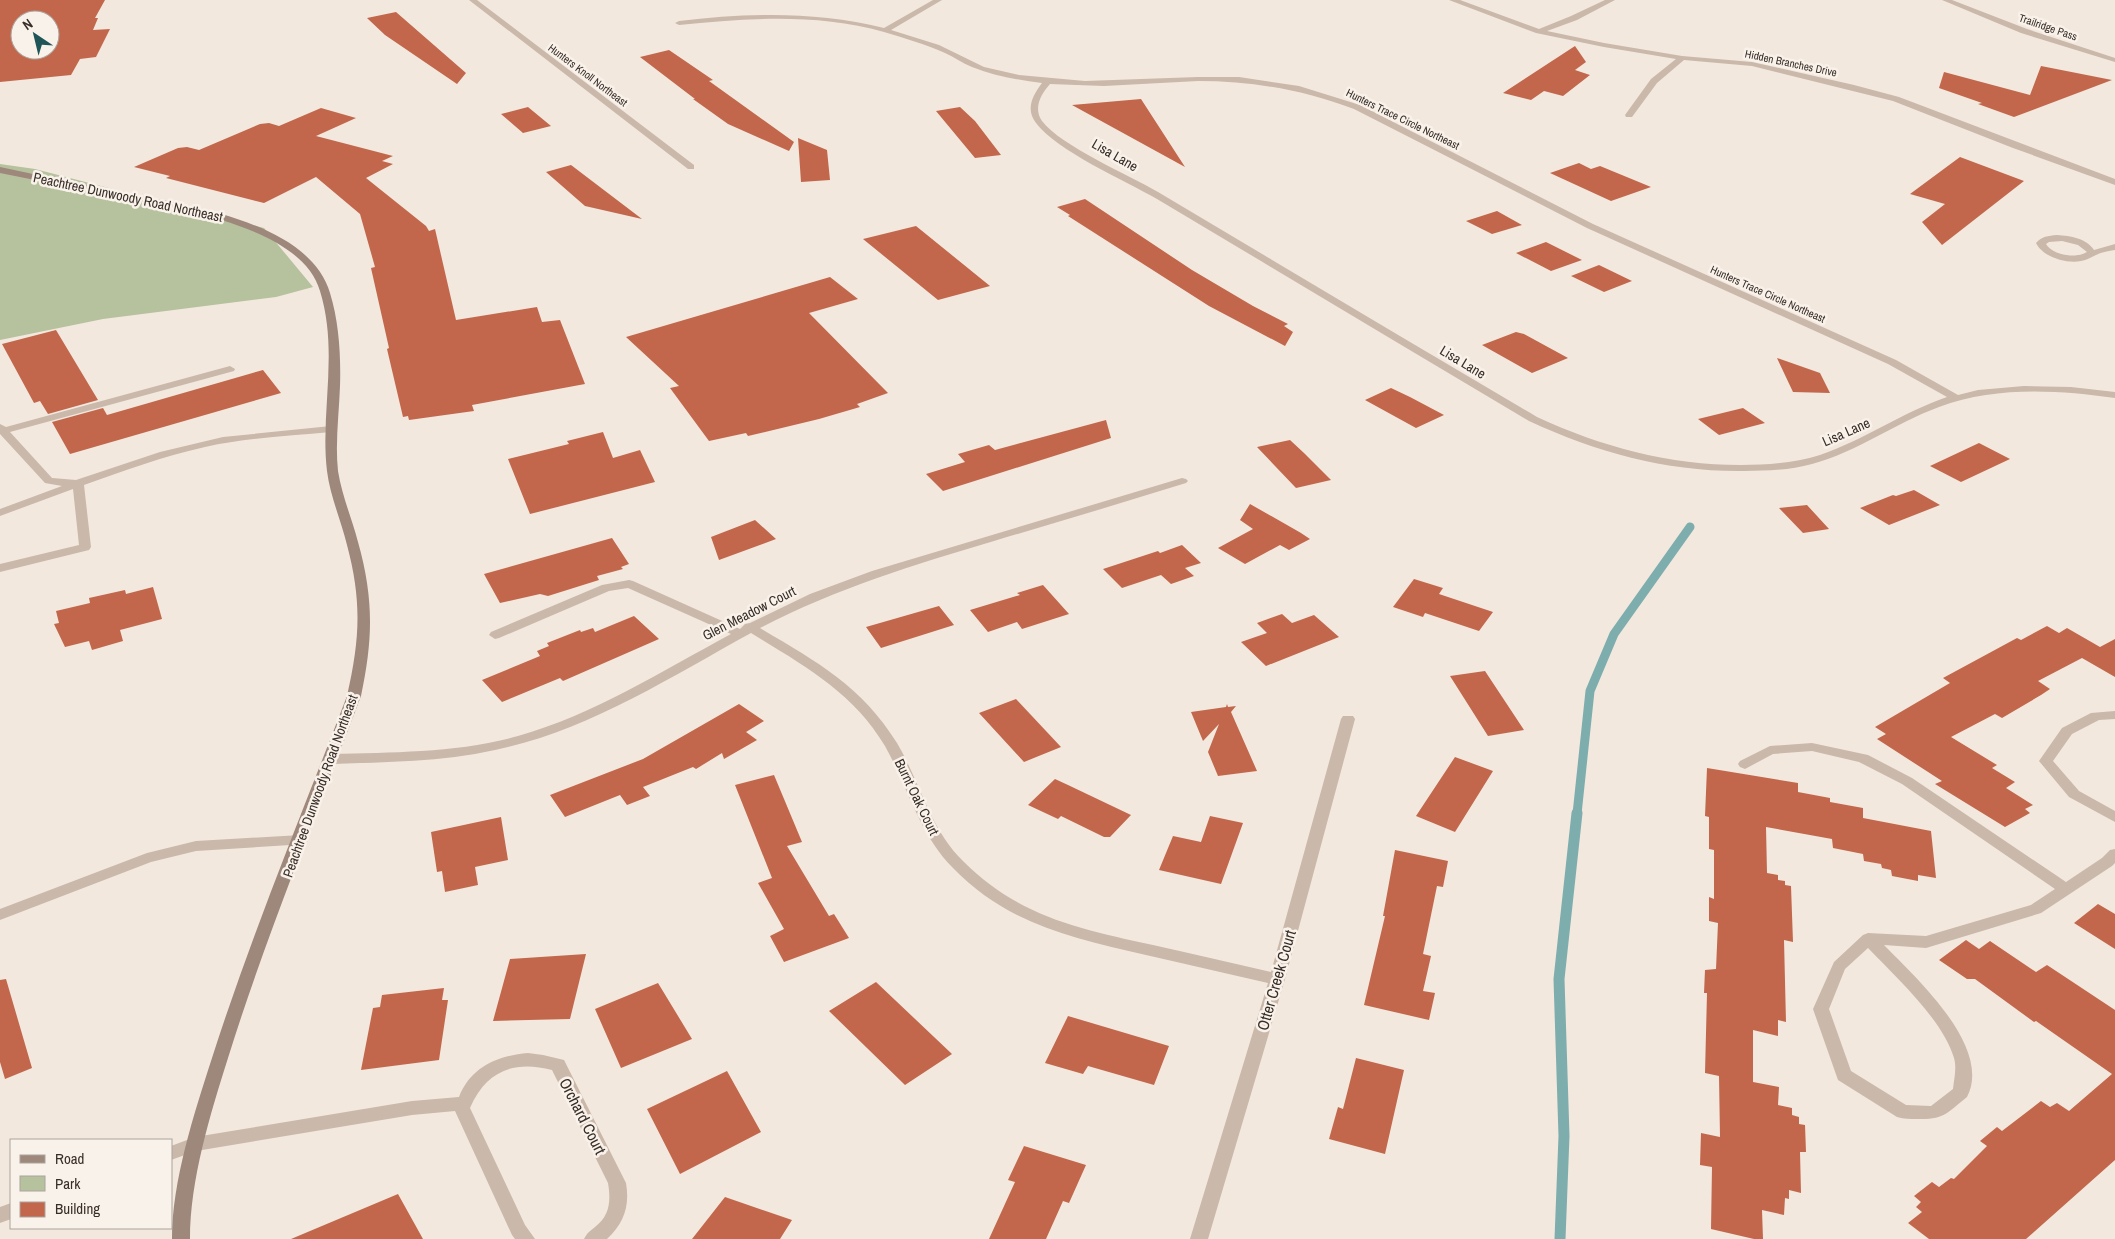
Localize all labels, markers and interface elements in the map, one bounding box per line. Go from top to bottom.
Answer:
north arrow [10,10,60,60]
street label: Trailridge Pass [2017,10,2079,44]
text: N [19,15,36,34]
street label: Hunters Knoll Northeast [546,41,631,110]
street label: Hidden Branches Drive [1744,46,1838,80]
street label: Hunters Trace Circle Northeast [1344,85,1462,153]
street label: Lisa Lane [1089,135,1141,175]
street label: Peachtree Dunwoody Road Northeast [32,168,224,226]
street label: Hunters Trace Circle Northeast [1708,262,1828,326]
street label: Lisa Lane [1437,341,1489,383]
street label: Lisa Lane [1819,414,1873,450]
street label: Glen Meadow Court [699,582,799,644]
street label: Peachtree Dunwoody Road Northeast [278,692,362,880]
street label: Burnt Oak Court [891,756,943,838]
street label: Otter Creek Court [1251,927,1301,1033]
street label: Orchard Court [554,1074,612,1158]
legend [10,1139,172,1229]
text: Road [55,1148,84,1169]
text: Park [55,1173,81,1194]
text: Building [55,1198,100,1219]

